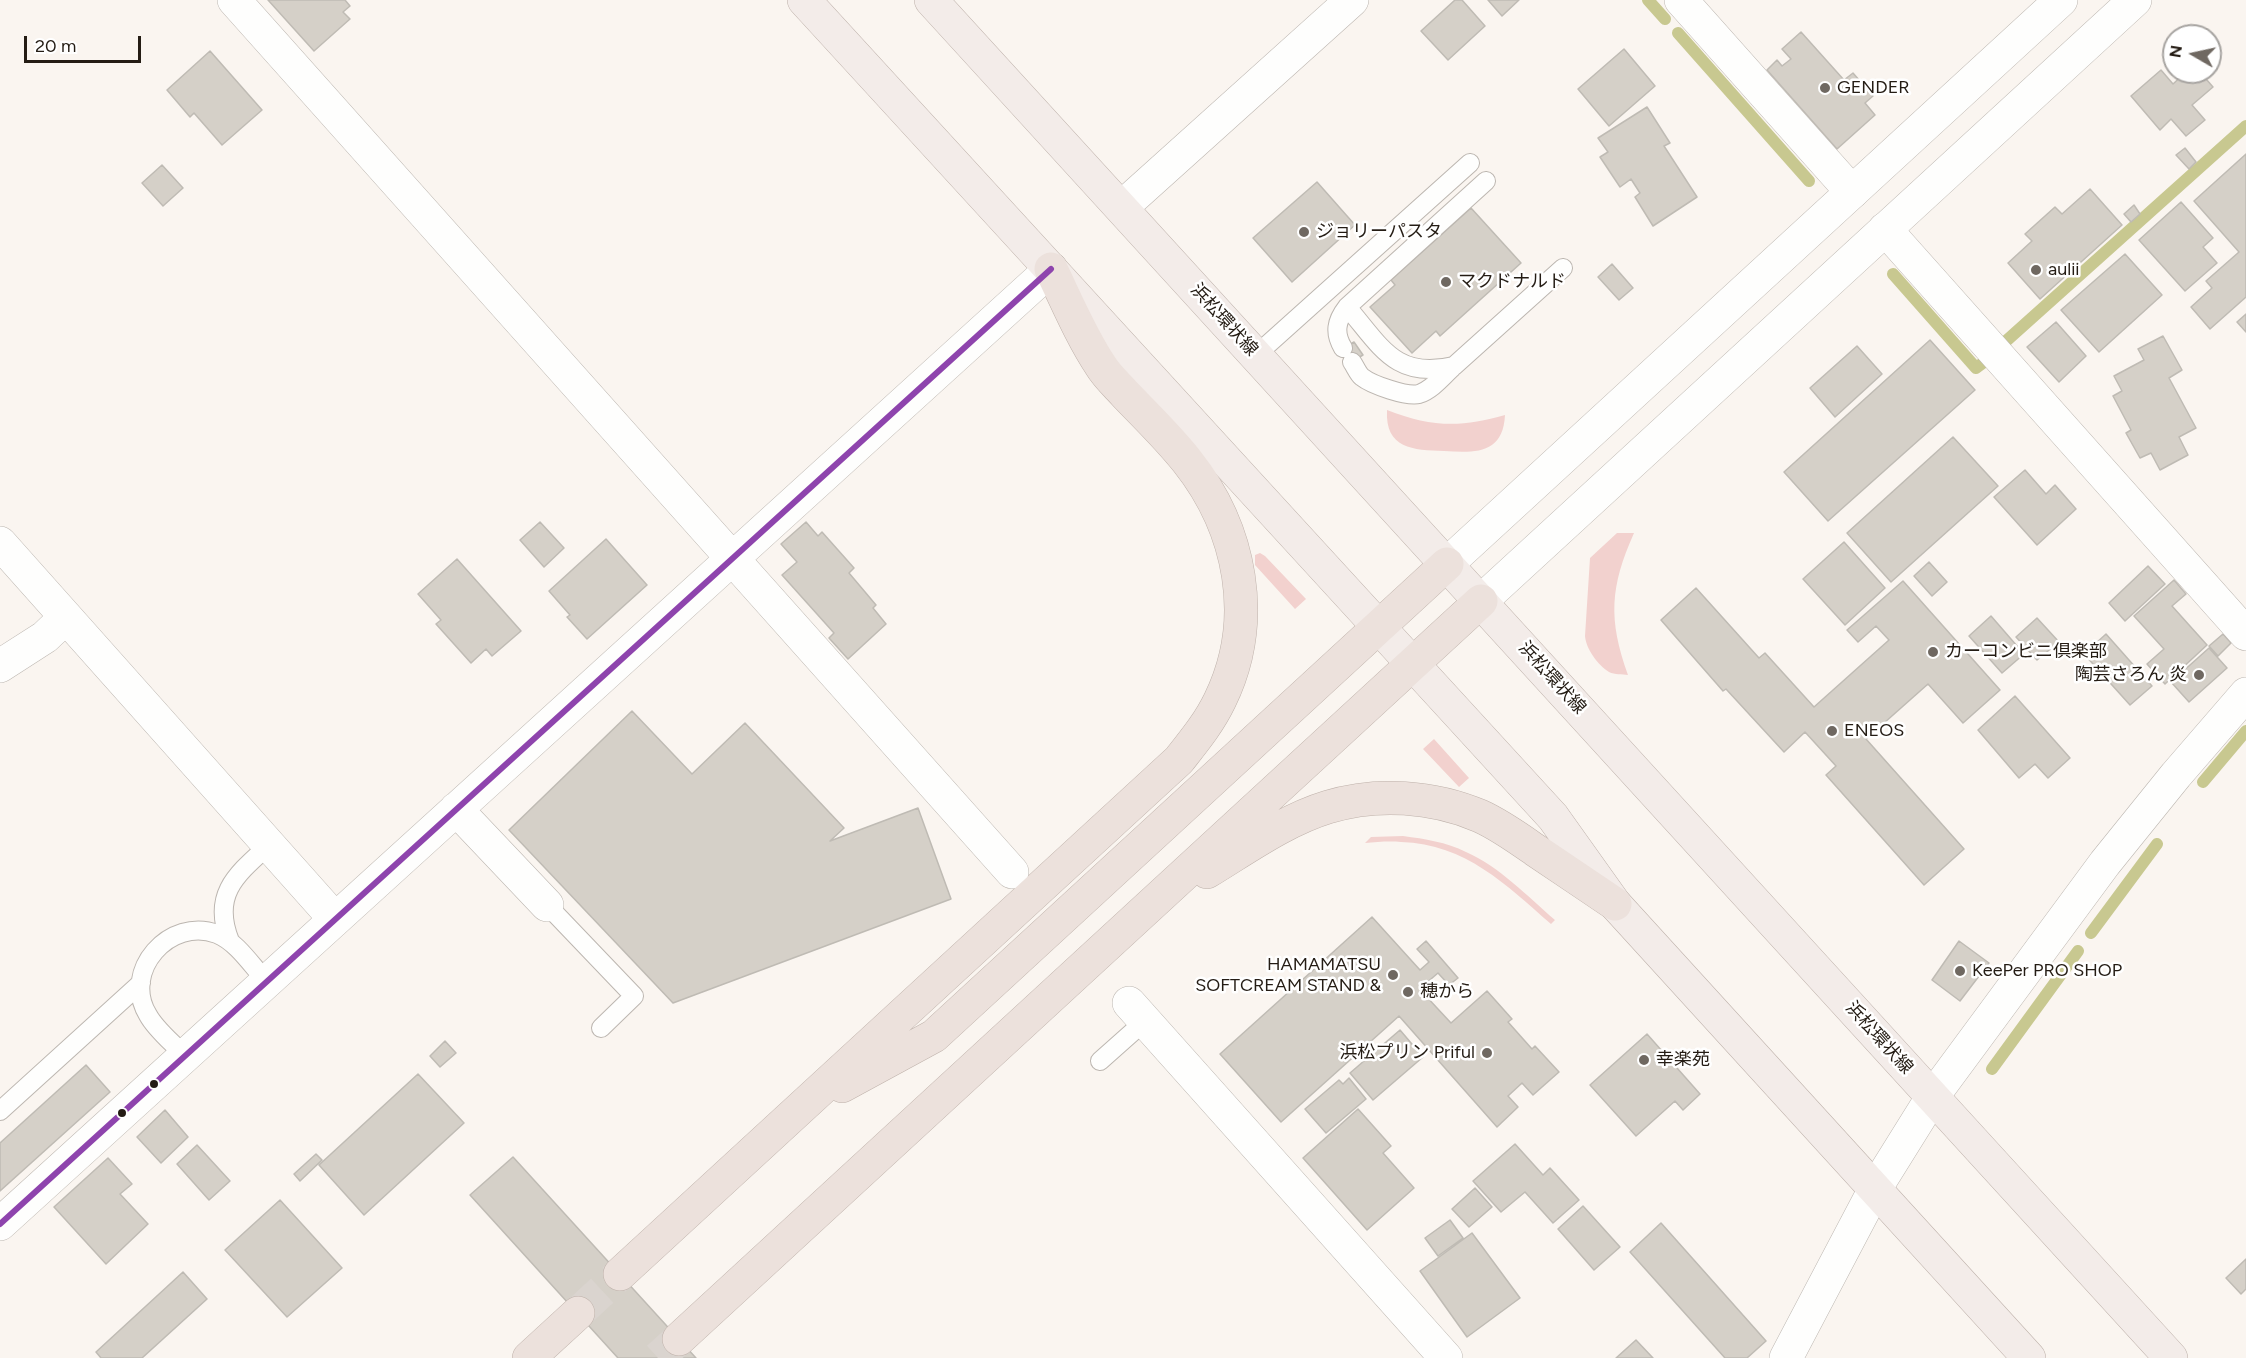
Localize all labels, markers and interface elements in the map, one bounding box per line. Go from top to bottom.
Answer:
scale bar [27,24,144,62]
north arrow [2162,24,2222,84]
text: 20 m [35,35,76,57]
text: N [2165,44,2186,59]
place label: GENDER [1837,77,1910,99]
marker: GENDER [1818,81,1832,95]
place label: ジョリーパスタ [1316,221,1442,243]
marker: ジョリーパスタ [1297,225,1311,239]
place label: aulii [2048,259,2080,281]
marker: aulii [2029,263,2043,277]
place label: マクドナルド [1458,271,1566,293]
marker: マクドナルド [1439,275,1453,289]
street label: 浜松環状線 [1186,279,1262,361]
street label: 浜松環状線 [1514,637,1590,719]
place label: カーコンビニ倶楽部 [1945,641,2107,663]
marker: カーコンビニ倶楽部 [1926,645,1940,659]
place label: 陶芸さろん 炎 [2075,664,2187,686]
marker: 陶芸さろん 炎 [2192,668,2206,682]
place label: ENEOS [1844,720,1904,742]
marker: ENEOS [1825,724,1839,738]
place label: HAMAMATSU SOFTCREAM STAND & [1195,954,1381,996]
place label: KeePer PRO SHOP [1972,960,2122,982]
marker: KeePer PRO SHOP [1953,964,1967,978]
marker: HAMAMATSU SOFTCREAM STAND & [1386,968,1400,982]
place label: 穂から [1420,981,1474,1003]
marker: 穂から [1401,985,1415,999]
street label: 浜松環状線 [1841,997,1917,1079]
place label: 浜松プリン Priful [1339,1042,1475,1064]
marker: 浜松プリン Priful [1480,1046,1494,1060]
place label: 幸楽苑 [1656,1049,1710,1071]
marker: 幸楽苑 [1637,1053,1651,1067]
unlabelled marker [148,1078,160,1090]
unlabelled marker [116,1107,128,1119]

